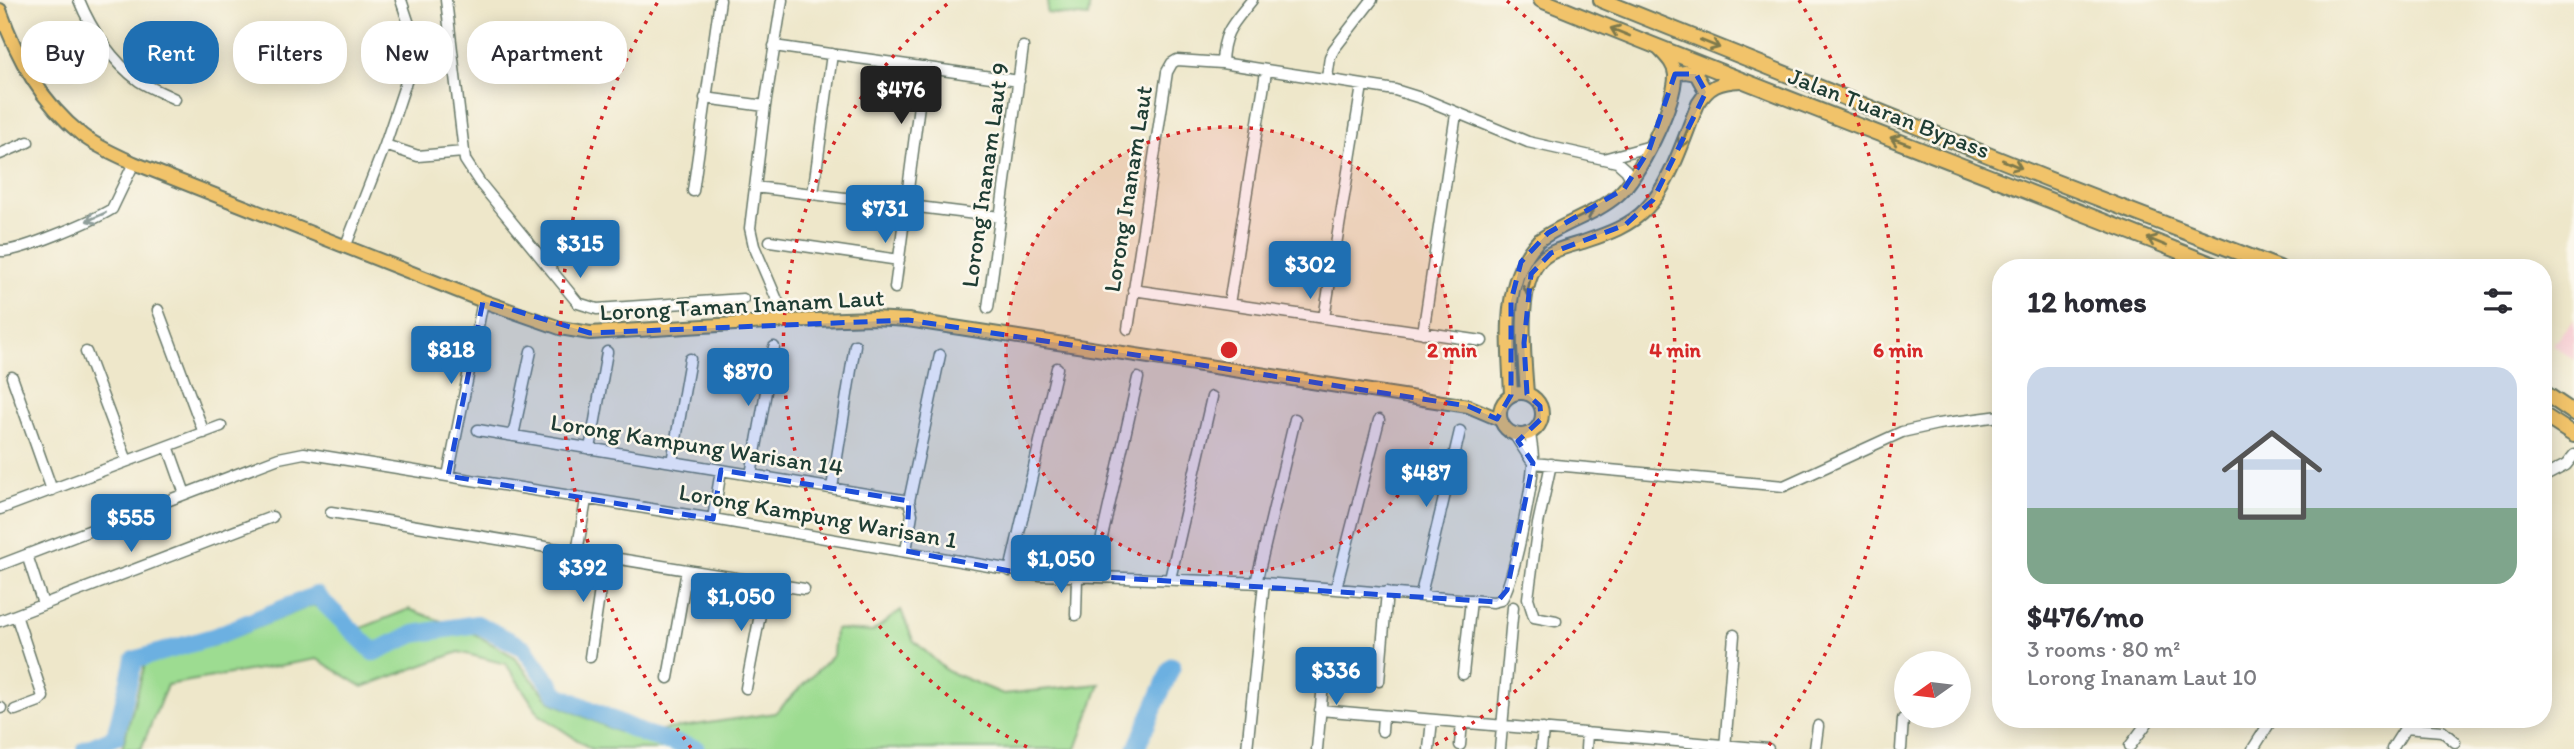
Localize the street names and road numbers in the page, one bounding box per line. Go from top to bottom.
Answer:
street label: Lorong Inanam Laut 9 [954,61,1015,289]
street label: Jalan Tuaran Bypass [1784,61,1994,164]
street label: Lorong Inanam Laut [1097,84,1158,294]
street label: Lorong Taman Inanam Laut [599,283,885,326]
street label: Lorong Kampung Warisan 14 [548,407,846,482]
street label: Lorong Kampung Warisan 1 [677,477,959,554]

